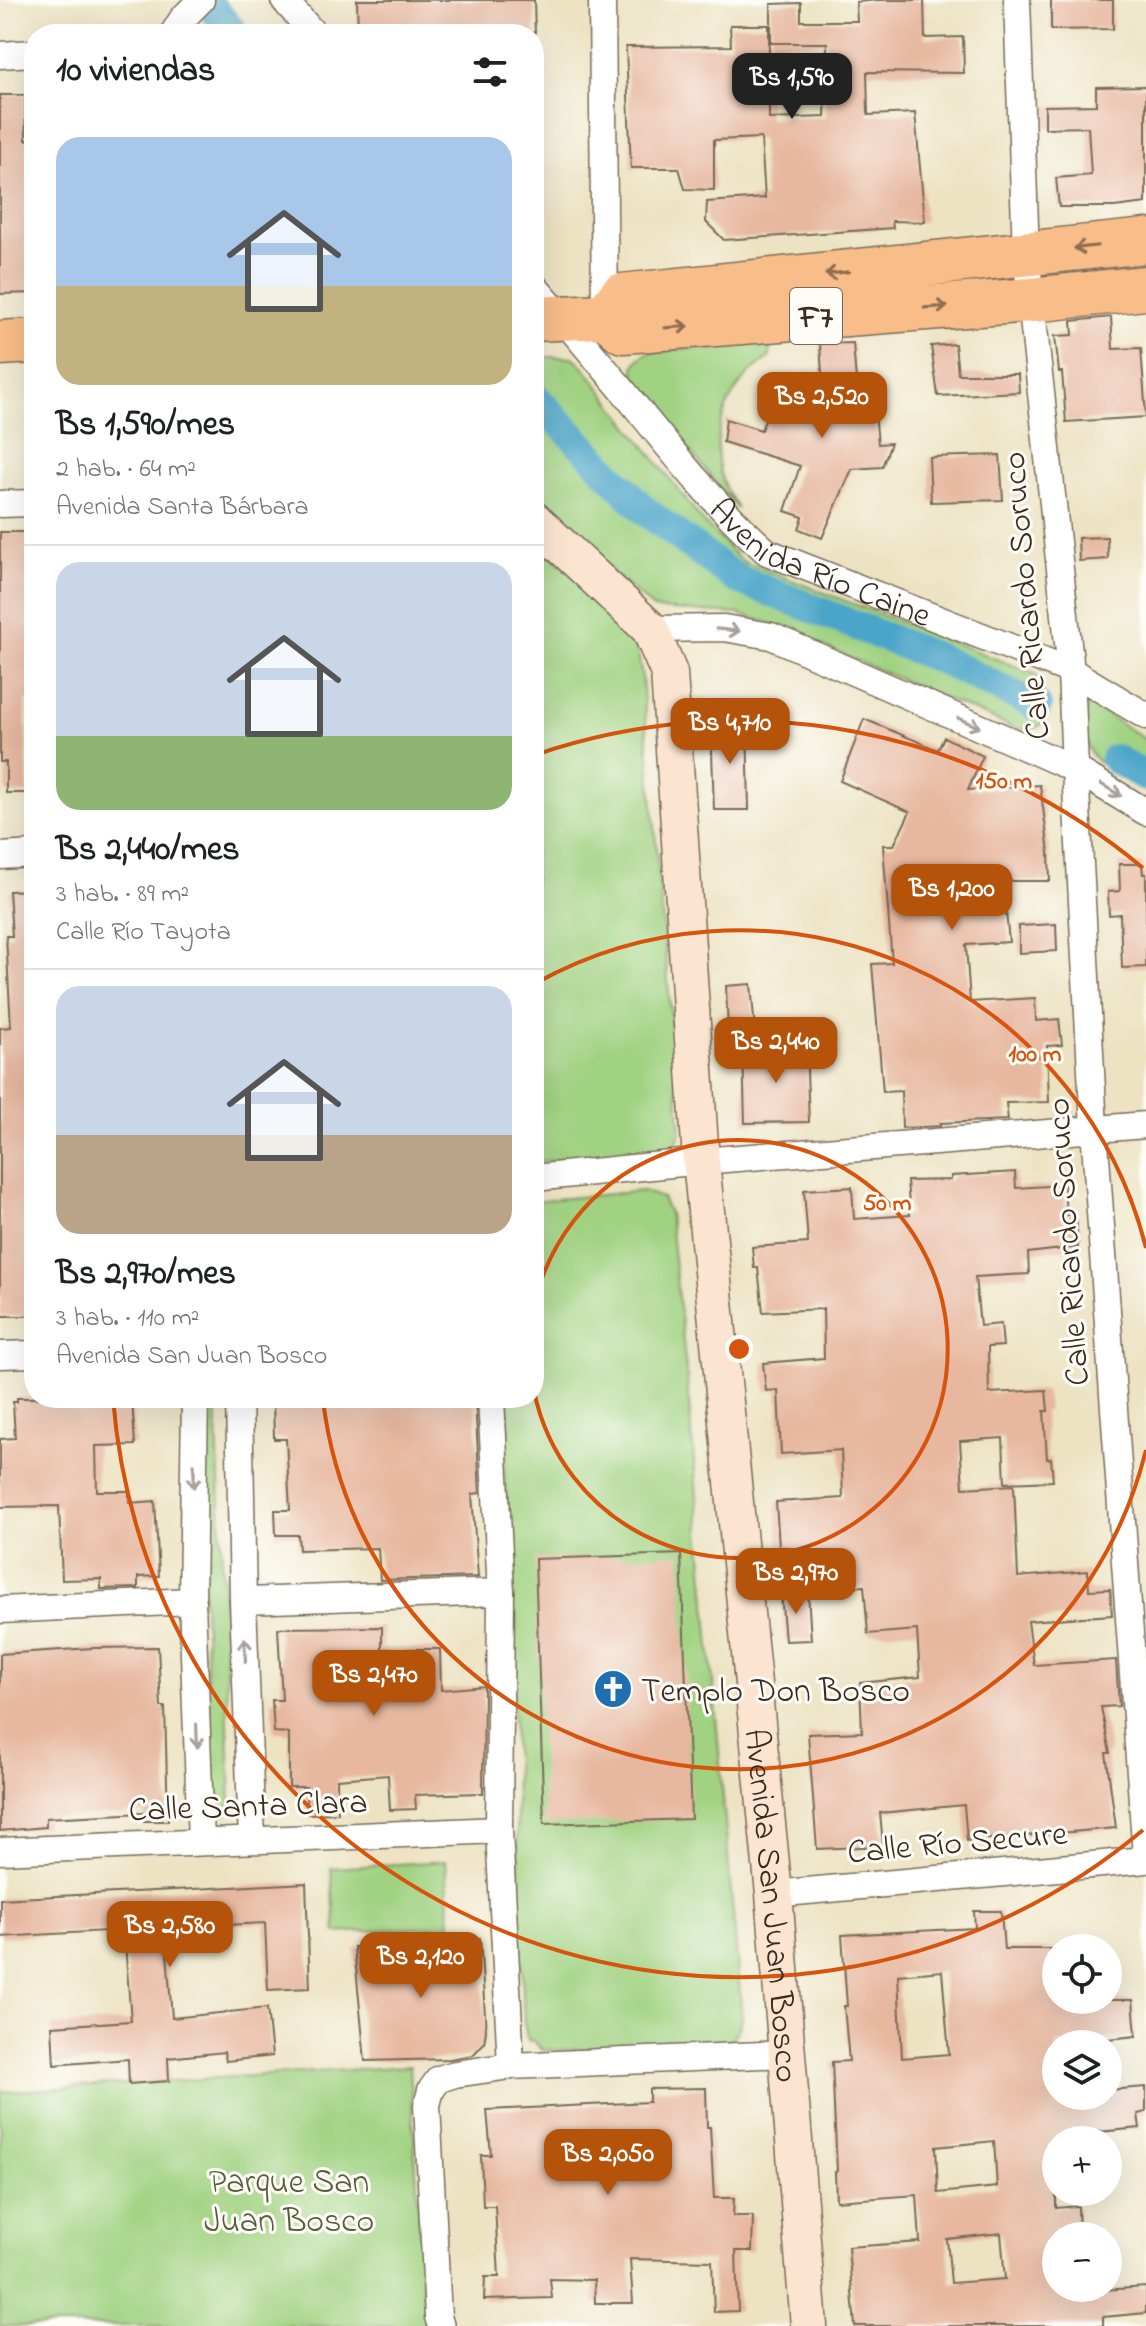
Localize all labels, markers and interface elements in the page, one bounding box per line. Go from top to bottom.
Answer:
text: 10 viviendas [56,47,215,97]
icon: filters [468,50,512,94]
pin: Bs 1,590 [709,53,875,121]
text: Bs 1,590 [750,60,834,98]
icon: home [212,189,356,333]
one-way arrow [1073,240,1100,255]
one-way arrow [824,266,851,281]
road number: F7 [790,288,842,344]
one-way arrow [922,299,949,314]
one-way arrow [663,319,690,334]
pin: Bs 2,520 [739,372,905,440]
text: Bs 2,520 [775,379,869,417]
text: Bs 1,590/mes [56,401,235,451]
street label: Calle Ricardo Soruco [991,450,1065,742]
text: 2 hab. · 64 m² [56,451,196,489]
street label: Avenida Río Caine [696,488,938,643]
text: Avenida Santa Bárbara [56,489,309,527]
icon: home [212,614,356,758]
one-way arrow [714,623,741,638]
pin: Bs 4,710 [647,698,813,766]
text: Bs 4,710 [689,705,771,743]
one-way arrow [957,716,981,731]
text: 150 m [976,765,1033,800]
one-way arrow [1099,782,1122,798]
text: Bs 2,440/mes [56,826,240,876]
pin: Bs 1,200 [869,864,1035,932]
text: Bs 1,200 [909,871,995,909]
text: 3 hab. · 89 m² [56,876,189,914]
text: Calle Río Tayota [56,914,231,952]
pin: Bs 2,440 [693,1017,859,1085]
text: Bs 2,440 [732,1024,820,1062]
icon: home [212,1038,356,1182]
text: 100 m [1009,1038,1062,1073]
street label: Calle Ricardo Soruco [1035,1096,1105,1387]
text: 50 m [863,1187,912,1222]
text: Bs 2,970/mes [56,1250,236,1300]
text: 3 hab. · 110 m² [56,1300,199,1338]
centre of rings [725,1335,753,1363]
text: Avenida San Juan Bosco [56,1338,327,1376]
one-way arrow [186,1462,201,1489]
pin: Bs 2,970 [713,1548,879,1616]
text: Bs 2,970 [754,1555,838,1593]
one-way arrow [238,1637,253,1664]
pin: Bs 2,470 [291,1650,457,1718]
text: Bs 2,470 [330,1657,418,1695]
church icon: Templo Don Bosco [592,1668,634,1710]
place label: Templo Don Bosco [641,1668,910,1718]
one-way arrow [190,1722,205,1749]
street label: Avenida San Juan Bosco [729,1726,810,2084]
street label: Calle Santa Clara [128,1779,368,1837]
street label: Calle Río Secure [845,1810,1070,1880]
pin: Bs 2,580 [87,1901,253,1969]
text: Bs 2,580 [125,1908,215,1946]
pin: Bs 2,120 [338,1932,504,2000]
map controls [1042,1934,1122,2302]
button: locate [1042,1934,1122,2014]
text: Bs 2,120 [377,1939,465,1977]
button: layers [1042,2030,1122,2110]
button: + [1042,2126,1122,2206]
pin: Bs 2,050 [525,2129,691,2197]
text: Bs 2,050 [562,2136,654,2174]
park label: Parque San Juan Bosco [204,2159,374,2248]
button: − [1042,2222,1122,2302]

